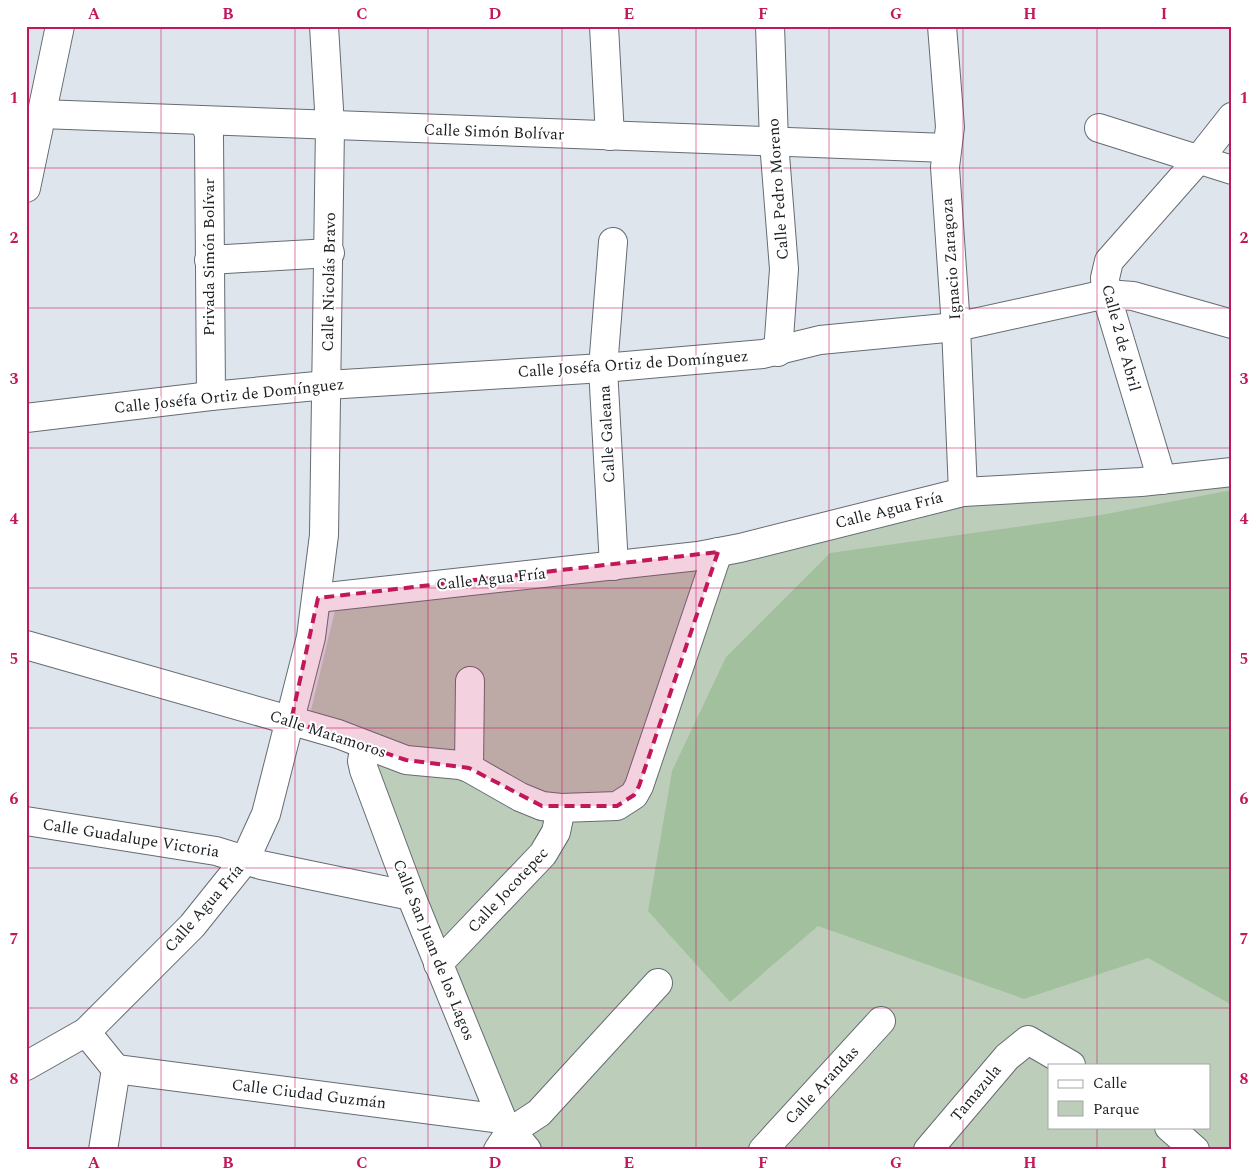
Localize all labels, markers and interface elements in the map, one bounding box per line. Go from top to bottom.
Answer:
text: A [88,2,101,26]
text: B [222,2,234,26]
text: C [356,2,368,26]
text: D [489,2,502,26]
text: E [624,2,634,26]
text: F [758,2,768,26]
text: G [890,2,902,26]
text: H [1023,2,1037,26]
text: I [1161,2,1167,26]
text: 1 [10,86,18,110]
text: 1 [1240,86,1248,110]
street label: Calle Pedro Moreno [761,117,795,261]
street label: Calle Simón Bolívar [423,118,565,146]
street label: Privada Simón Bolívar [197,178,221,336]
street label: Ignacio Zaragoza [935,197,967,321]
street label: Calle Nicolás Bravo [316,212,342,352]
text: 2 [10,226,19,250]
text: 2 [1240,226,1249,250]
street label: Calle 2 de Abril [1095,282,1147,394]
street label: Calle Joséfa Ortiz de Domínguez [517,344,749,384]
text: 3 [10,367,19,391]
text: 3 [1240,367,1249,391]
street label: Calle Joséfa Ortiz de Domínguez [113,372,345,420]
street label: Calle Galeana [592,384,622,484]
street label: Calle Agua Fría [833,485,946,535]
text: 4 [10,507,19,531]
text: 4 [1240,507,1249,531]
street label: Calle Agua Fría [435,561,547,597]
text: 5 [10,647,18,671]
text: 5 [1240,647,1248,671]
street label: Calle Matamoros [267,704,389,764]
text: 6 [10,787,19,811]
text: 6 [1240,787,1249,811]
street label: Calle Guadalupe Victoria [41,812,221,864]
street label: Calle Jocotepec [462,842,554,938]
street label: Calle San Juan de los Lagos [387,856,481,1044]
street label: Calle Agua Fría [159,858,249,957]
text: 7 [10,927,19,951]
text: 7 [1240,927,1249,951]
street label: Calle Arandas [779,1040,865,1130]
street label: Tamazula [945,1059,1007,1127]
legend [1048,1064,1210,1128]
text: 8 [10,1067,19,1091]
text: 8 [1240,1067,1249,1091]
text: Calle [1093,1072,1127,1095]
street label: Calle Ciudad Guzmán [230,1073,388,1115]
text: Parque [1093,1098,1140,1121]
text: A [88,1151,101,1175]
text: B [222,1151,234,1175]
text: C [356,1151,368,1175]
text: D [489,1151,502,1175]
text: E [624,1151,634,1175]
text: F [758,1151,768,1175]
text: G [890,1151,902,1175]
text: H [1023,1151,1037,1175]
text: I [1161,1151,1167,1175]

